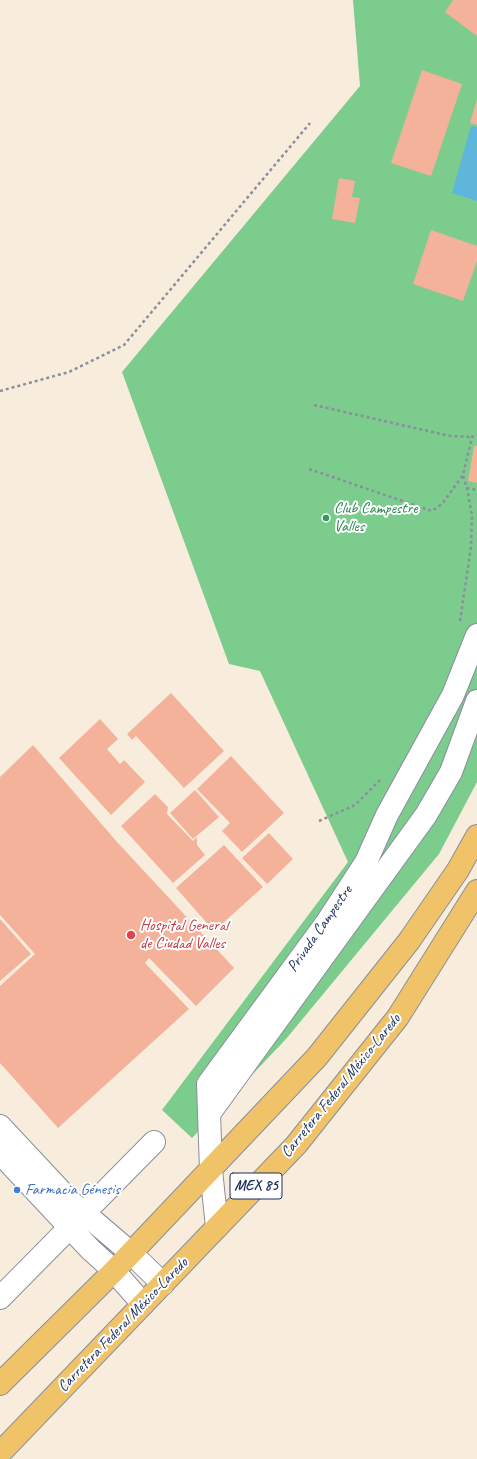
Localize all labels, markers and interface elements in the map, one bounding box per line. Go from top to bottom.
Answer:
place label: Club Campestre Valles [334,499,418,537]
marker: Club Campestre Valles [321,513,331,523]
street label: Privada Campestre [283,882,357,976]
place label: Hospital General de Ciudad Valles [140,916,228,954]
marker: Hospital General de Ciudad Valles [125,929,137,941]
street label: Carretera Federal México-Laredo [277,1010,405,1162]
road number: MEX 85 [230,1173,282,1199]
place label: Farmacia Génesis [25,1180,120,1200]
marker: Farmacia Génesis [12,1185,22,1195]
street label: Carretera Federal México-Laredo [54,1254,192,1396]

